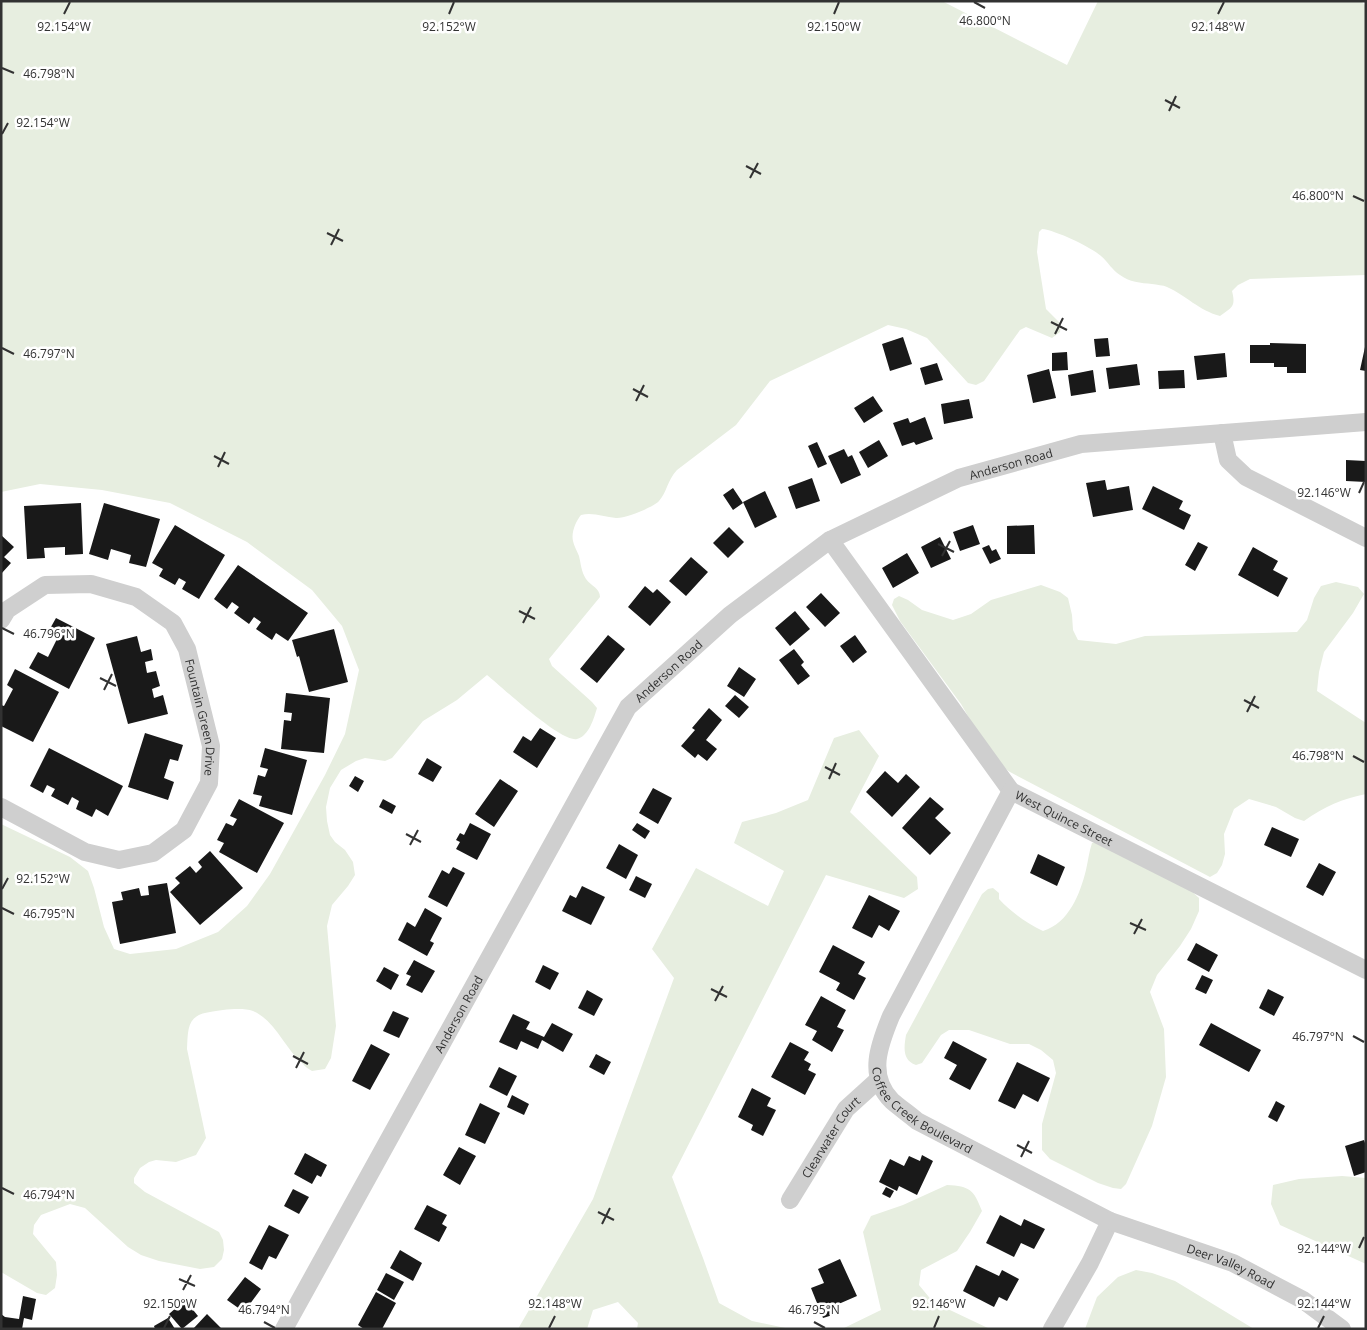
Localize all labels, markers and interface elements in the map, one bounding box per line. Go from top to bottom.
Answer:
text: 46.800°N [959,12,1011,29]
text: 92.154°W [37,18,91,35]
text: 92.152°W [422,18,476,35]
text: 92.150°W [807,18,861,35]
text: 92.148°W [1191,18,1245,35]
text: 46.798°N [23,65,75,82]
text: 92.154°W [16,114,70,131]
text: 46.800°N [1292,187,1344,204]
text: 46.797°N [23,345,75,362]
street label: Anderson Road [967,444,1054,483]
text: 92.146°W [1297,484,1351,501]
text: 46.796°N [23,625,75,642]
street label: Anderson Road [631,636,706,706]
street label: Fountain Green Drive [181,657,219,777]
text: 46.798°N [1292,747,1344,764]
street label: West Quince Street [1012,786,1116,850]
text: 92.152°W [16,870,70,887]
text: 46.795°N [23,905,75,922]
street label: Anderson Road [430,972,486,1056]
text: 46.797°N [1292,1028,1344,1045]
street label: Coffee Creek Boulevard [869,1066,976,1157]
street label: Clearwater Court [797,1092,863,1181]
text: 46.794°N [23,1186,75,1203]
street label: Deer Valley Road [1185,1239,1278,1292]
text: 92.144°W [1297,1240,1351,1257]
text: 92.150°W [143,1295,197,1312]
text: 92.148°W [528,1295,582,1312]
text: 92.146°W [912,1295,966,1312]
text: 92.144°W [1297,1295,1351,1312]
text: 46.794°N [238,1301,290,1318]
text: 46.795°N [788,1301,840,1318]

